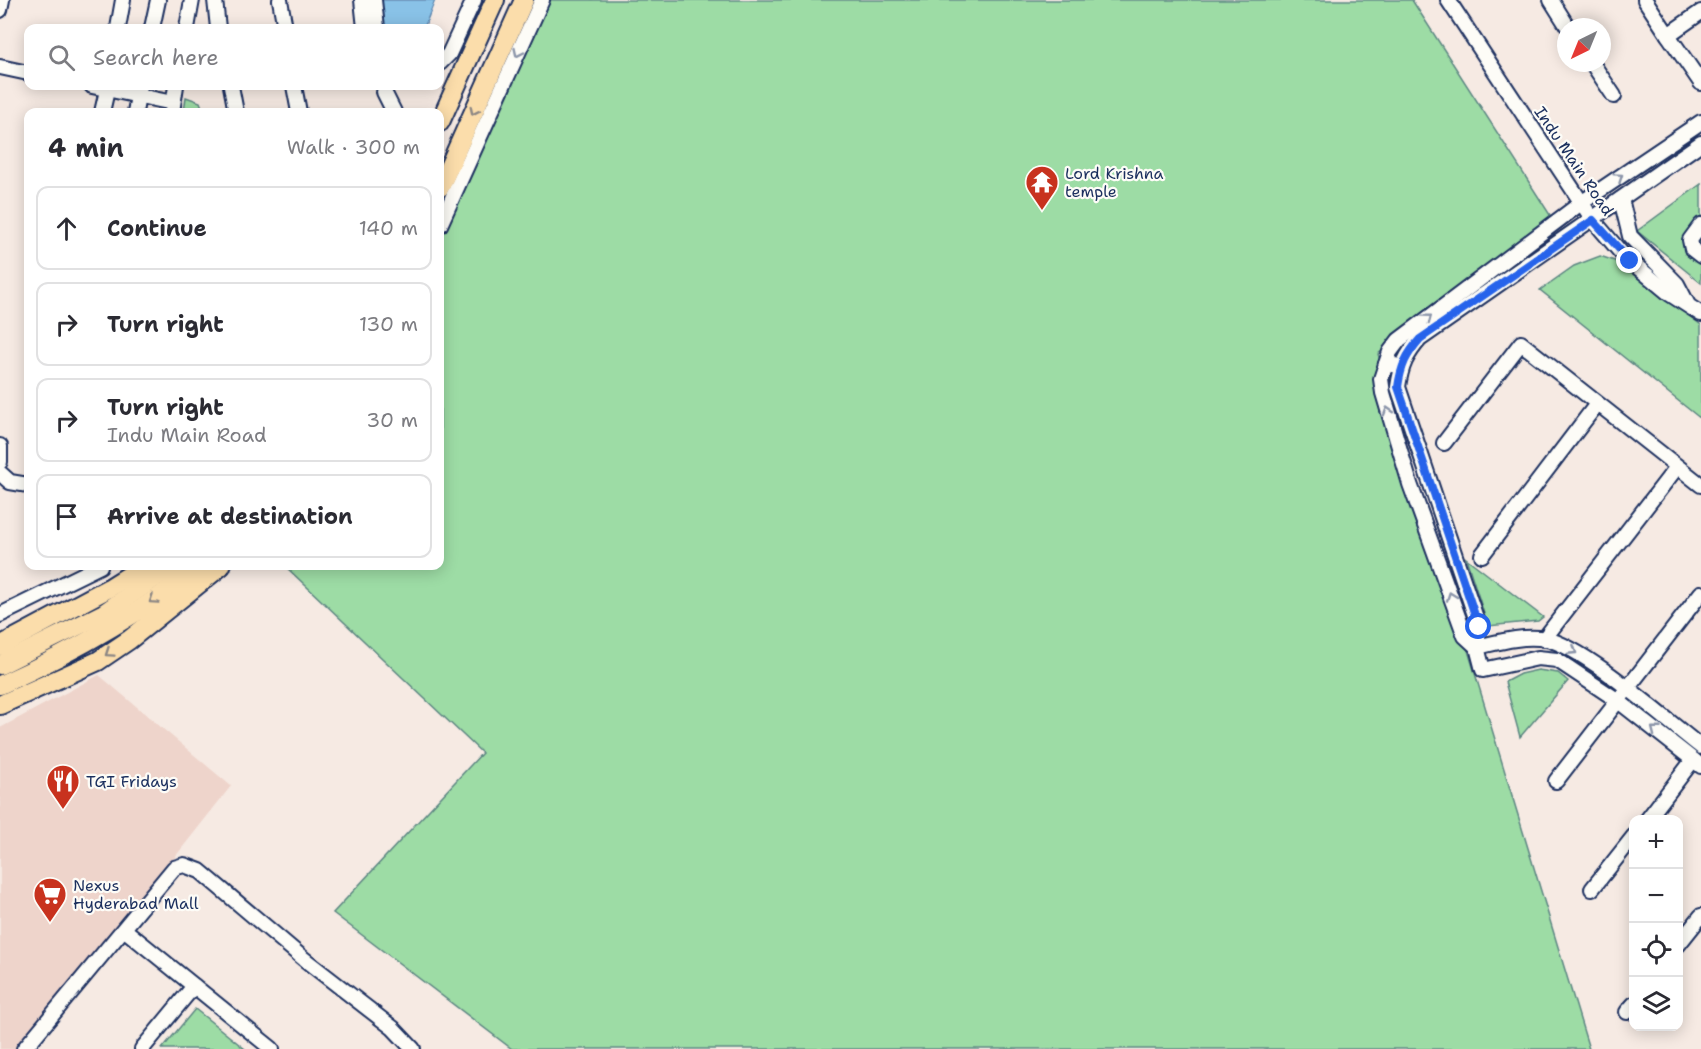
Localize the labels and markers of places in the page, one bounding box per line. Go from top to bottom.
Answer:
place label: Lord Krishna temple [1065,163,1164,202]
temple icon: Lord Krishna temple [1024,164,1060,211]
restaurant icon: TGI Fridays [45,763,81,810]
place label: TGI Fridays [86,771,177,792]
place label: Nexus Hyderabad Mall [73,875,199,914]
supermarket icon: Nexus Hyderabad Mall [32,876,68,923]

